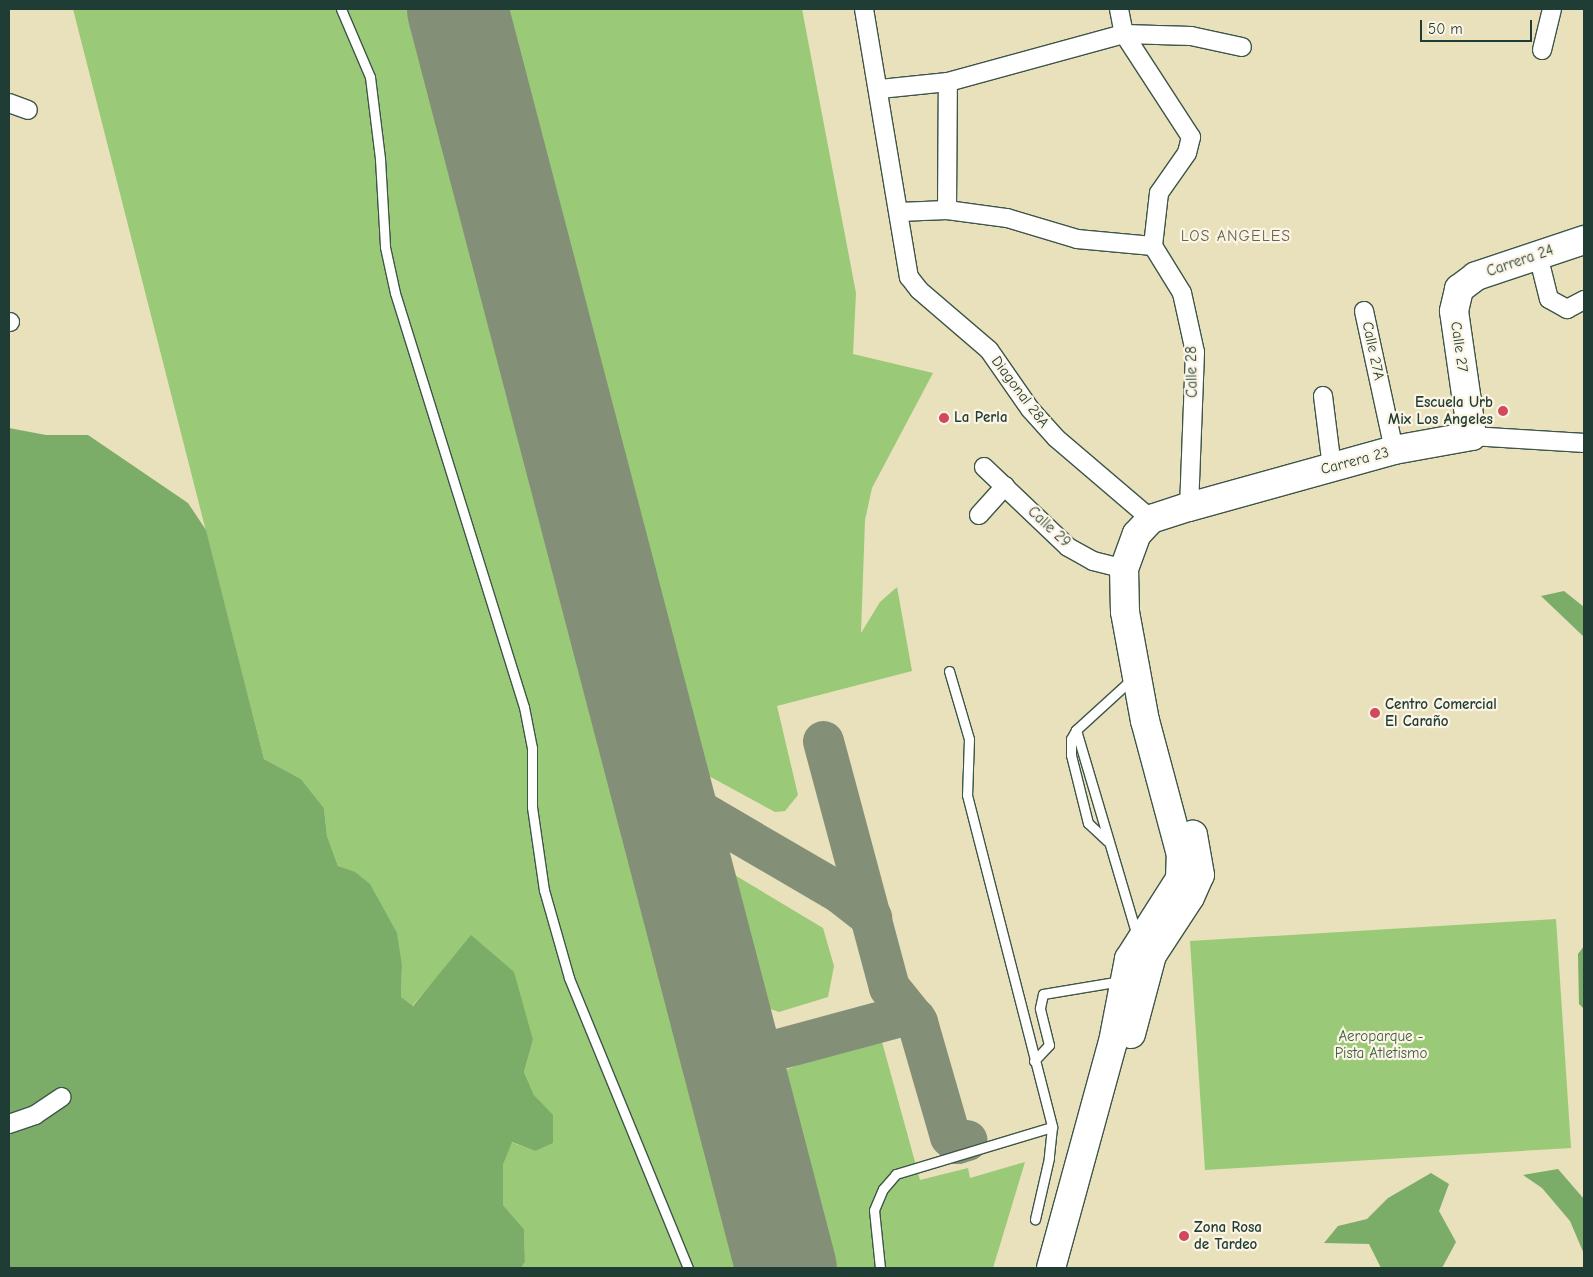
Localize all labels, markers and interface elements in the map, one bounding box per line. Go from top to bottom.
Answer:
scale bar [1423,10,1536,42]
text: 50 m [1428,20,1463,38]
district label: LOS ANGELES [1179,226,1293,246]
street label: Carrera 24 [1484,241,1556,281]
street label: Calle 27A [1358,320,1388,382]
street label: Calle 27 [1447,321,1471,373]
street label: Calle 28 [1183,346,1201,398]
street label: Diagonal 28A [987,353,1053,431]
place label: Escuela Urb Mix Los Angeles [1388,393,1493,428]
marker: Escuela Urb Mix Los Angeles [1497,405,1509,417]
place label: La Perla [954,409,1008,427]
marker: La Perla [938,412,950,424]
street label: Carrera 23 [1319,443,1391,479]
street label: Calle 29 [1024,503,1074,551]
place label: Centro Comercial El Caraño [1385,695,1497,730]
marker: Centro Comercial El Caraño [1369,707,1381,719]
park label: Aeroparque - Pista Atletismo [1335,1027,1427,1062]
place label: Zona Rosa de Tardeo [1194,1218,1262,1253]
marker: Zona Rosa de Tardeo [1178,1230,1190,1242]

